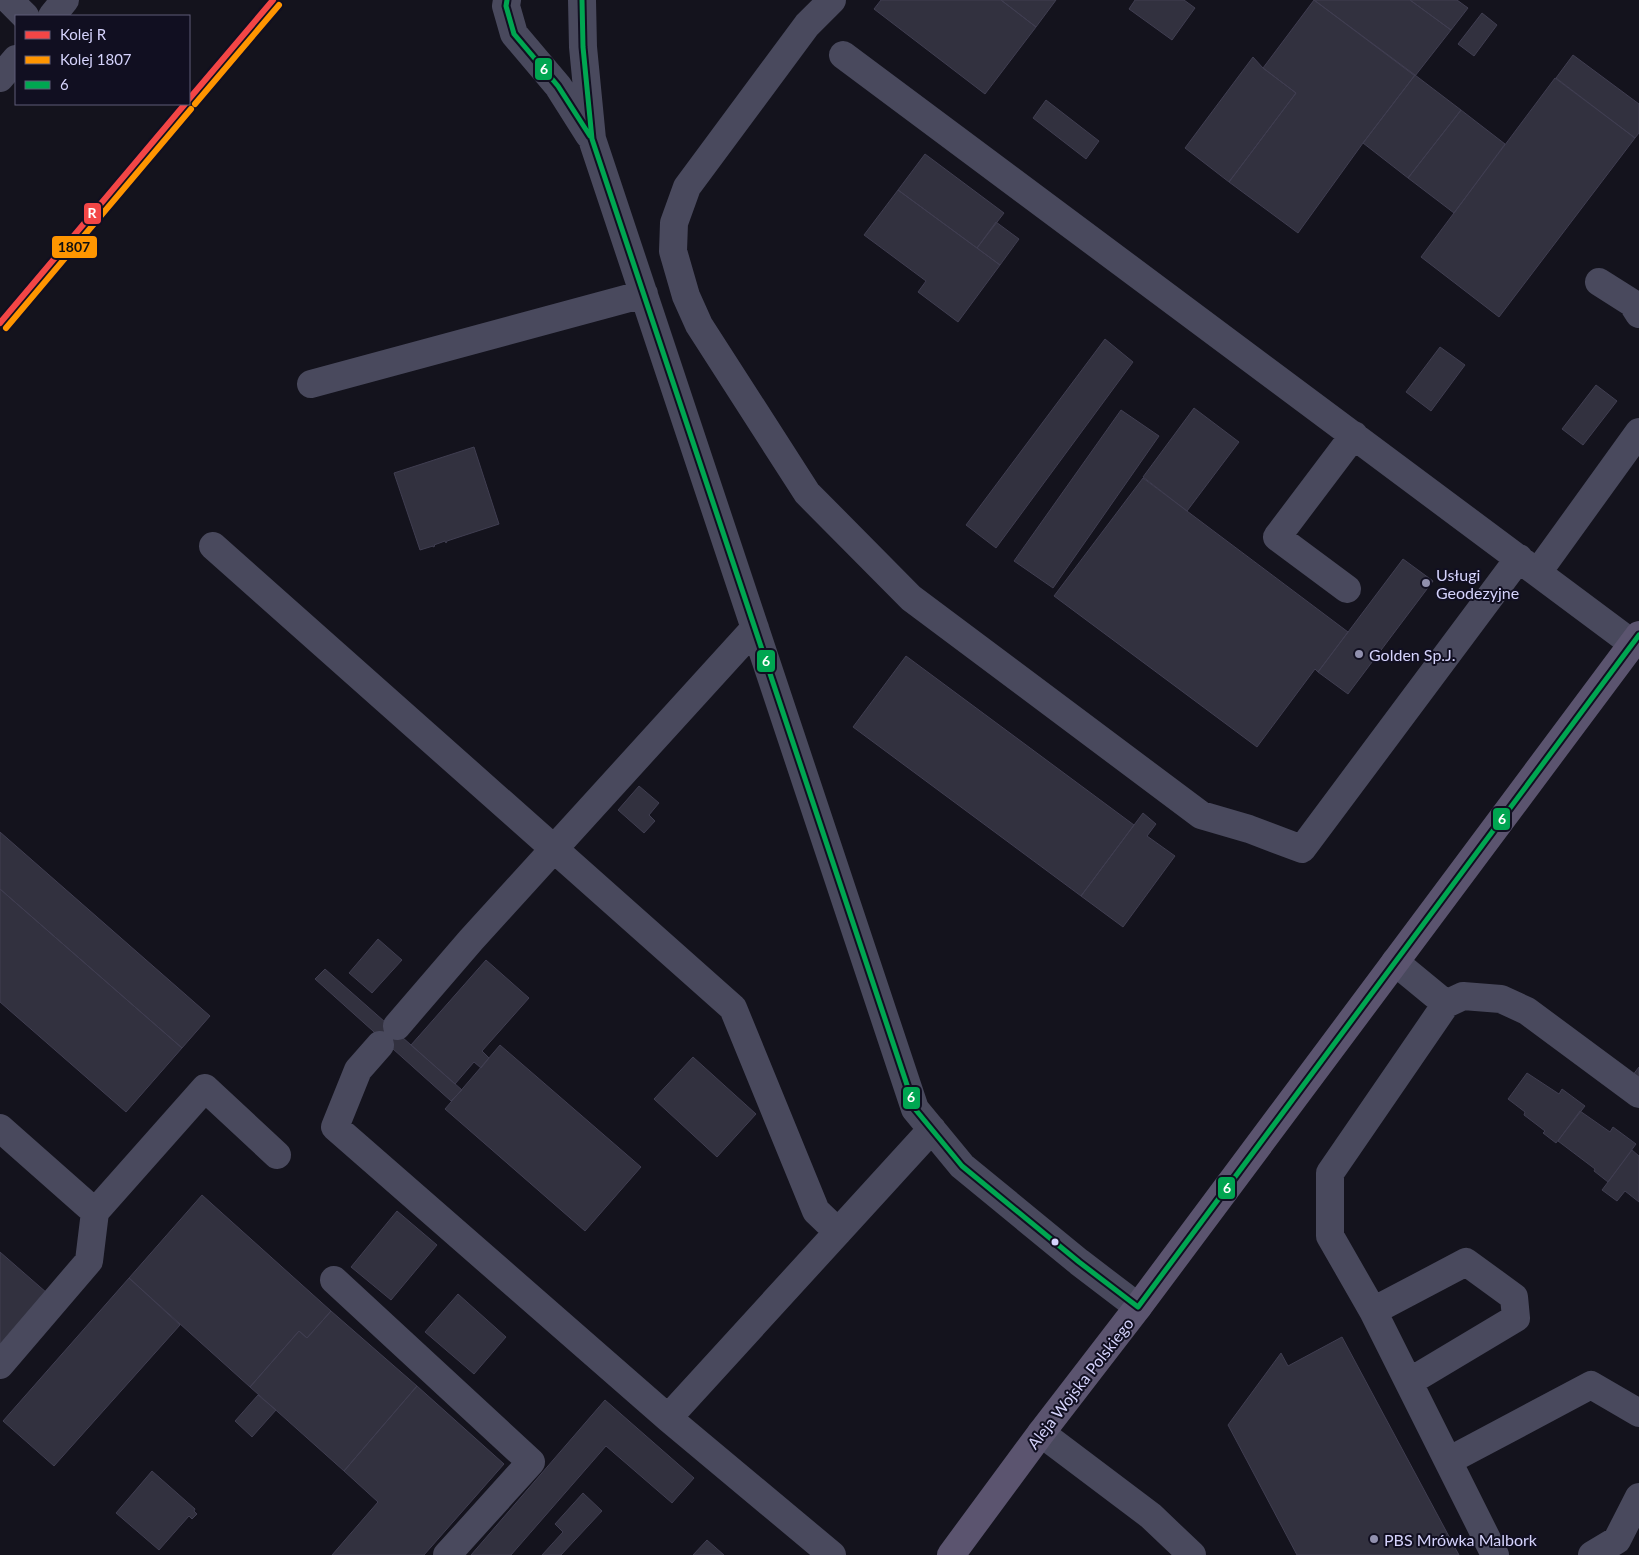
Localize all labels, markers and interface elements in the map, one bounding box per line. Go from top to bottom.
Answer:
legend [15,15,190,105]
text: Kolej R [60,25,107,43]
text: Kolej 1807 [60,50,132,68]
line badge: 6 [534,57,553,81]
text: 6 [540,60,548,77]
text: 6 [60,75,69,93]
line badge: R [83,202,102,225]
text: R [87,204,97,221]
line badge: 1807 [51,235,98,259]
text: 1807 [58,238,90,255]
place label: Usługi Geodezyjne [1436,565,1519,602]
marker: Usługi Geodezyjne [1420,577,1432,589]
place label: Golden Sp.J. [1369,645,1456,664]
marker: Golden Sp.J. [1353,648,1365,660]
line badge: 6 [756,649,776,673]
text: 6 [762,652,770,669]
line badge: 6 [1492,807,1511,831]
text: 6 [1498,810,1506,827]
line badge: 6 [902,1086,921,1110]
text: 6 [907,1088,915,1105]
line badge: 6 [1217,1176,1236,1200]
text: 6 [1223,1179,1231,1196]
unlabelled marker [1050,1237,1060,1247]
street label: Aleja Wojska Polskiego [1023,1314,1137,1452]
place label: PBS Mrówka Malbork [1384,1530,1538,1549]
marker: PBS Mrówka Malbork [1368,1533,1380,1545]

